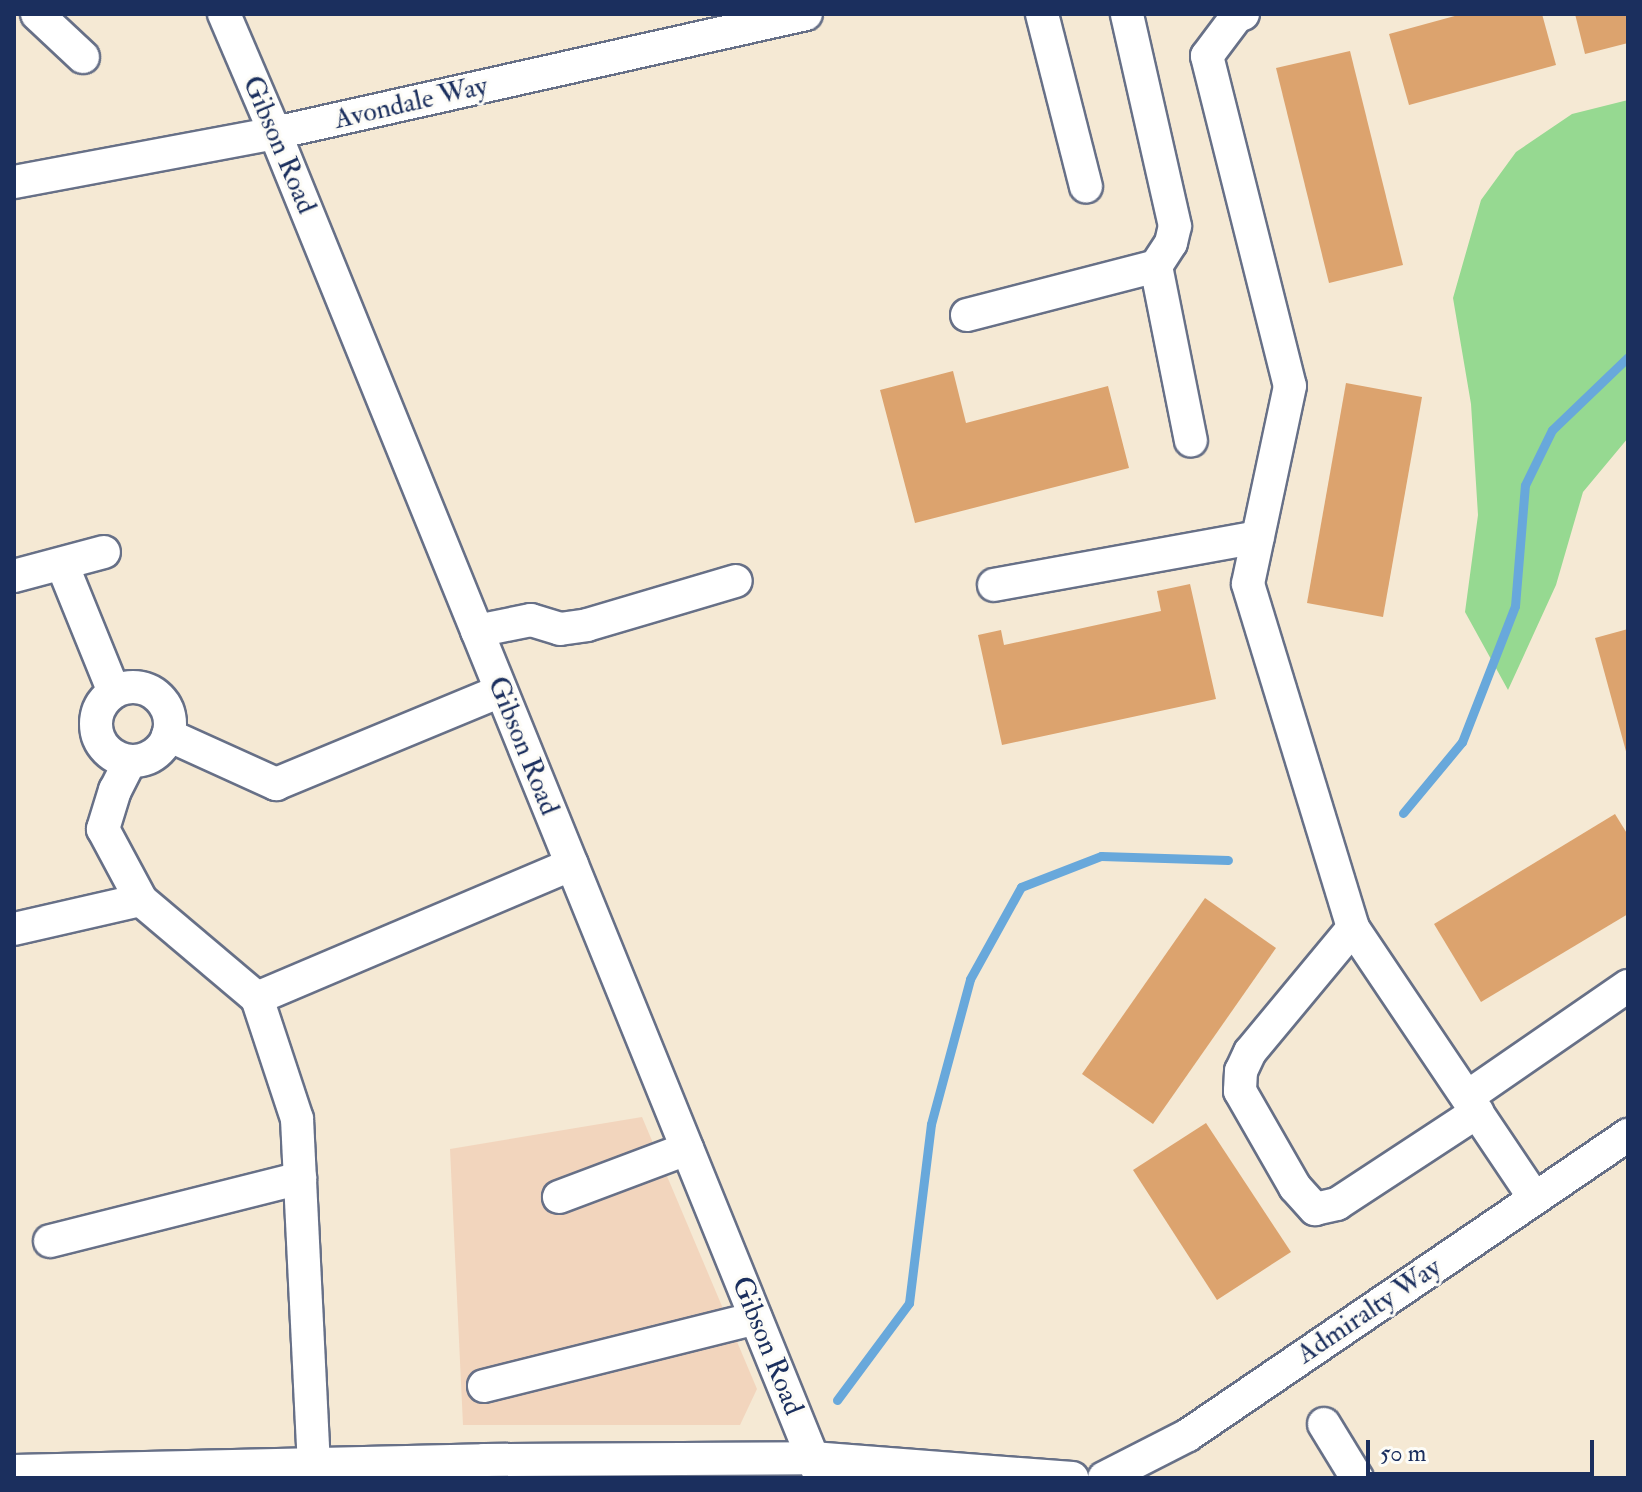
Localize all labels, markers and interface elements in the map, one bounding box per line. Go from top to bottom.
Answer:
street label: Avondale Way [331,69,491,137]
street label: Gibson Road [235,71,323,219]
street label: Gibson Road [480,672,566,820]
street label: Admiralty Way [1291,1251,1447,1371]
street label: Gibson Road [724,1272,810,1420]
scale bar [1370,1424,1598,1474]
text: 50 m [1380,1438,1426,1469]

